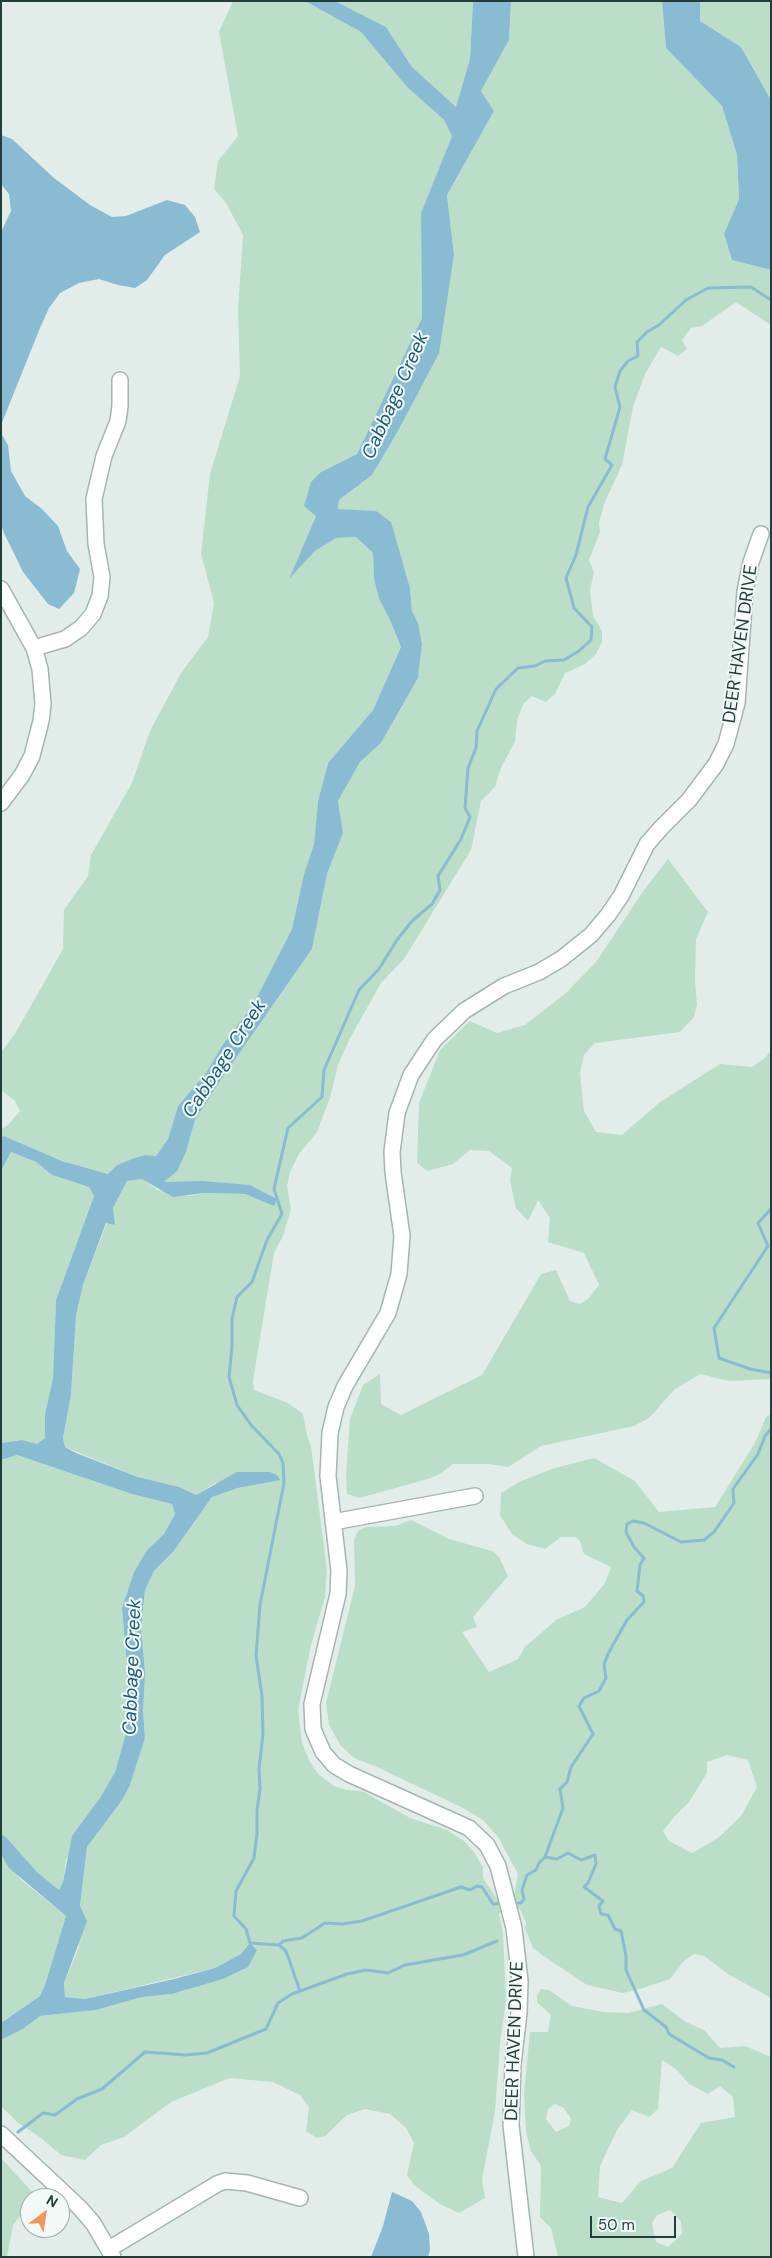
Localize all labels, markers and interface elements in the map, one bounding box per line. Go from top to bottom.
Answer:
water label: Cabbage Creek [358,329,434,463]
street label: DEER HAVEN DRIVE [719,563,763,725]
water label: Cabbage Creek [178,996,272,1122]
water label: Cabbage Creek [119,1598,147,1736]
street label: DEER HAVEN DRIVE [501,1961,529,2121]
north arrow [20,2188,70,2238]
text: N [43,2191,61,2211]
scale bar [592,2206,678,2238]
text: 50 m [598,2215,635,2235]

